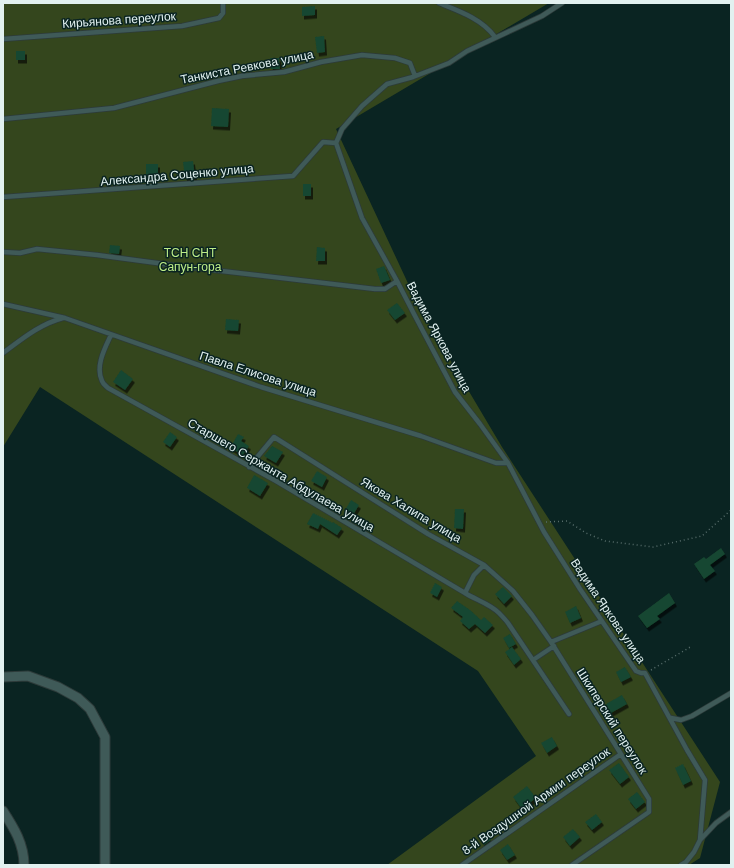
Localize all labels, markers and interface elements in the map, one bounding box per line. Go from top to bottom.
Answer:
street label: Кирьянова переулок [62,9,177,31]
street label: Танкиста Ревкова улица [179,47,315,87]
street label: Александра Соценко улица [100,161,255,189]
park label: ТСН СНТ Сапун-гора [159,246,222,274]
street label: Вадима Яркова улица [404,279,474,395]
street label: Павла Елисова улица [198,348,319,400]
street label: Старшего Сержанта Абдулаева улица [185,416,377,535]
street label: Якова Халипа улица [358,474,464,546]
street label: Вадима Яркова улица [568,556,648,666]
street label: Шкиперский переулок [574,666,651,777]
street label: 8-й Воздушной Армии переулок [459,744,613,858]

